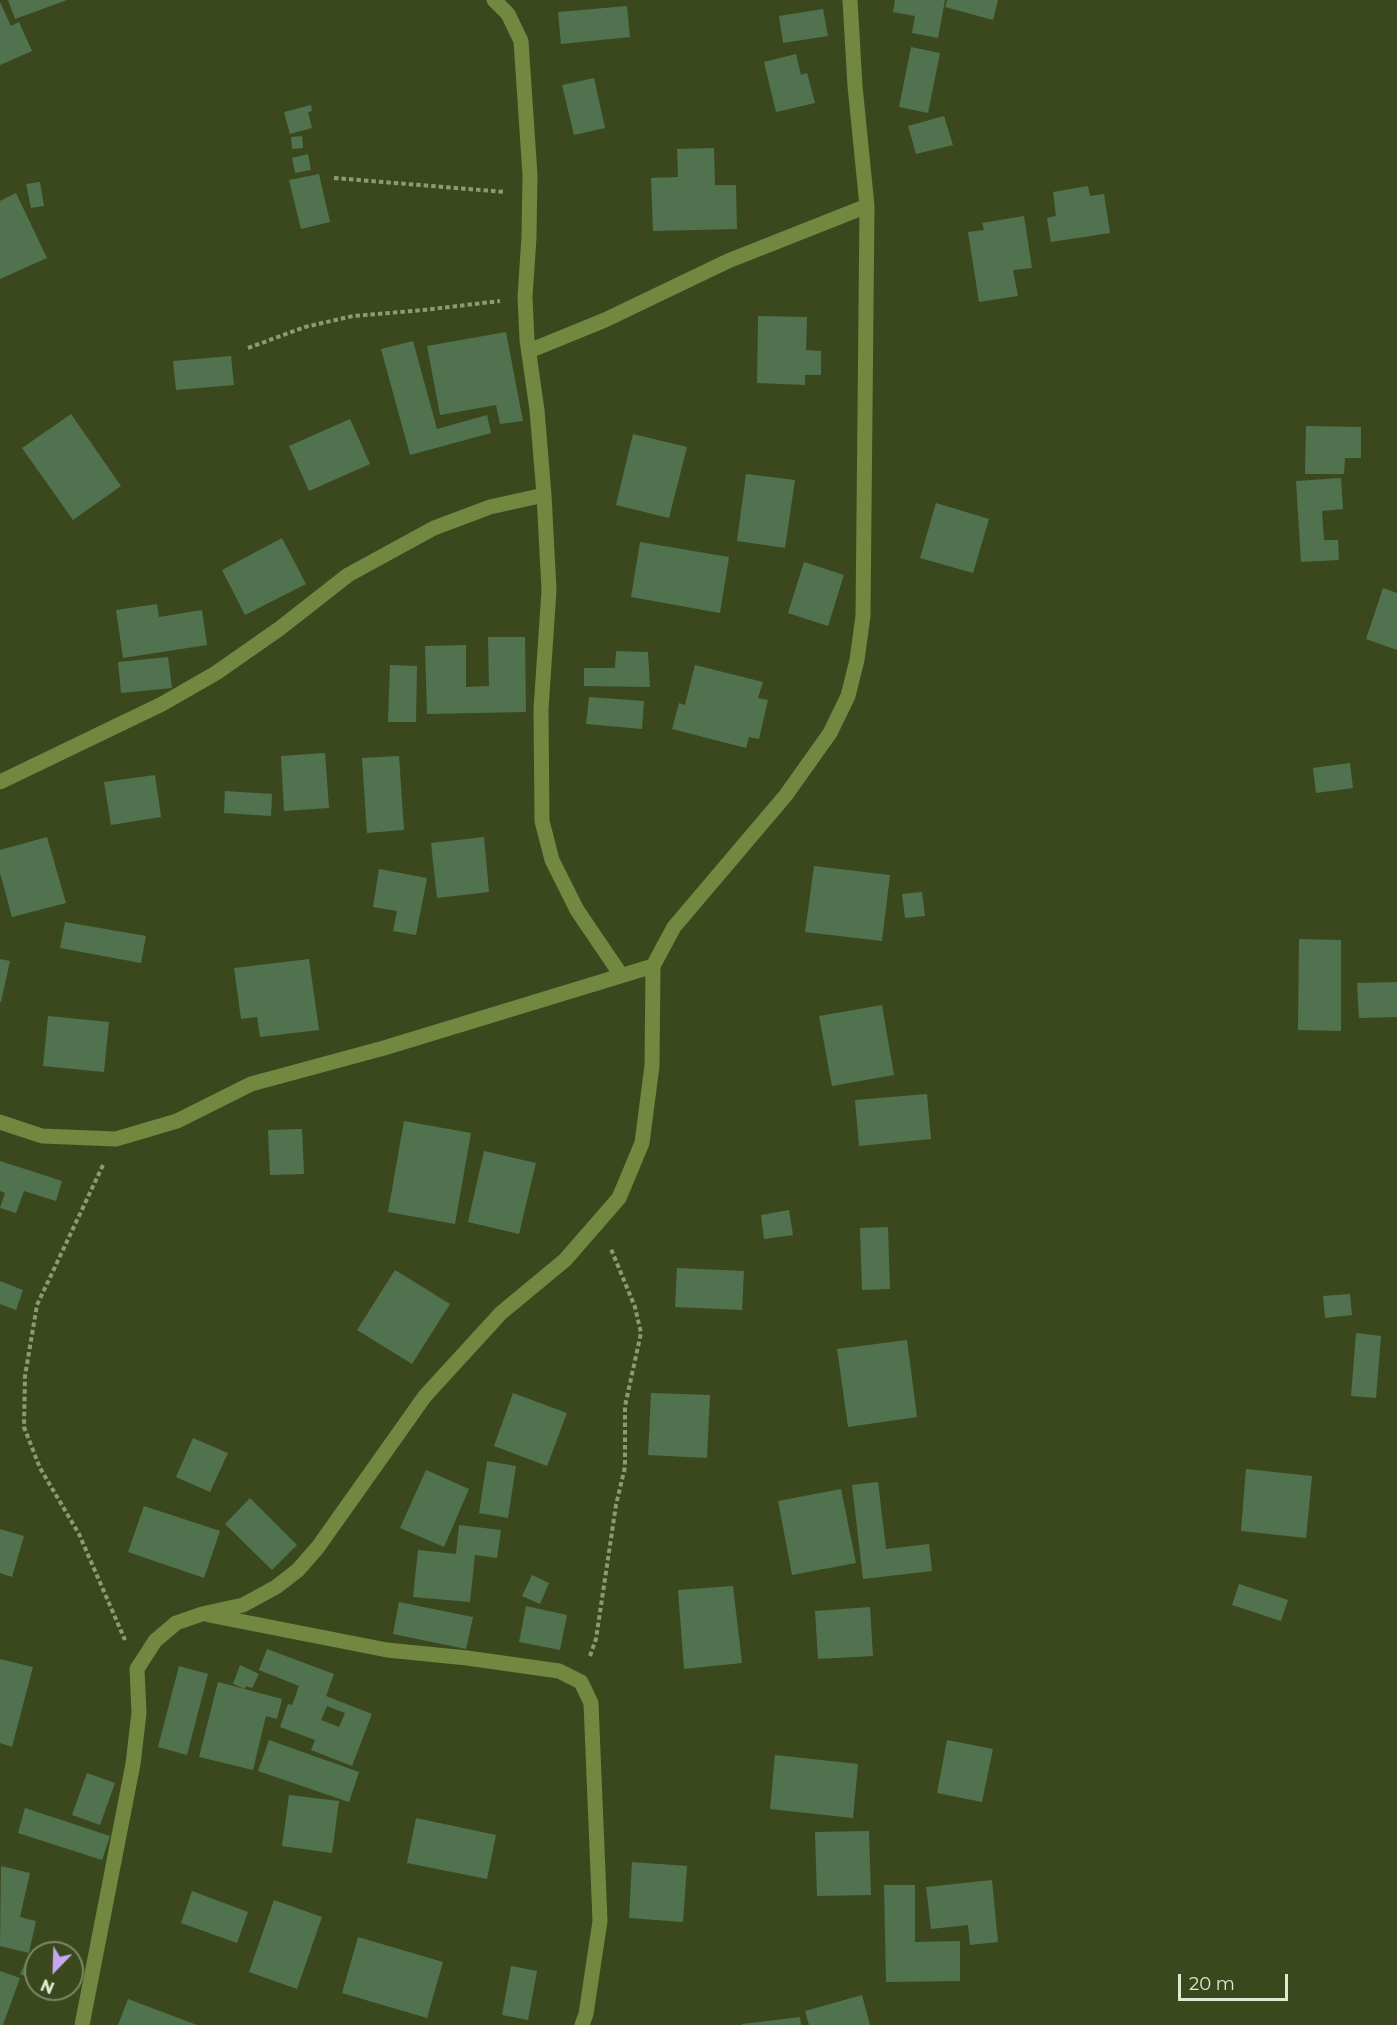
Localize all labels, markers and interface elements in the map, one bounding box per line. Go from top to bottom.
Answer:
north arrow [24,1941,84,2001]
scale bar [1181,1962,1290,2000]
text: 20 m [1189,1973,1235,1995]
text: N [38,1975,57,1997]

